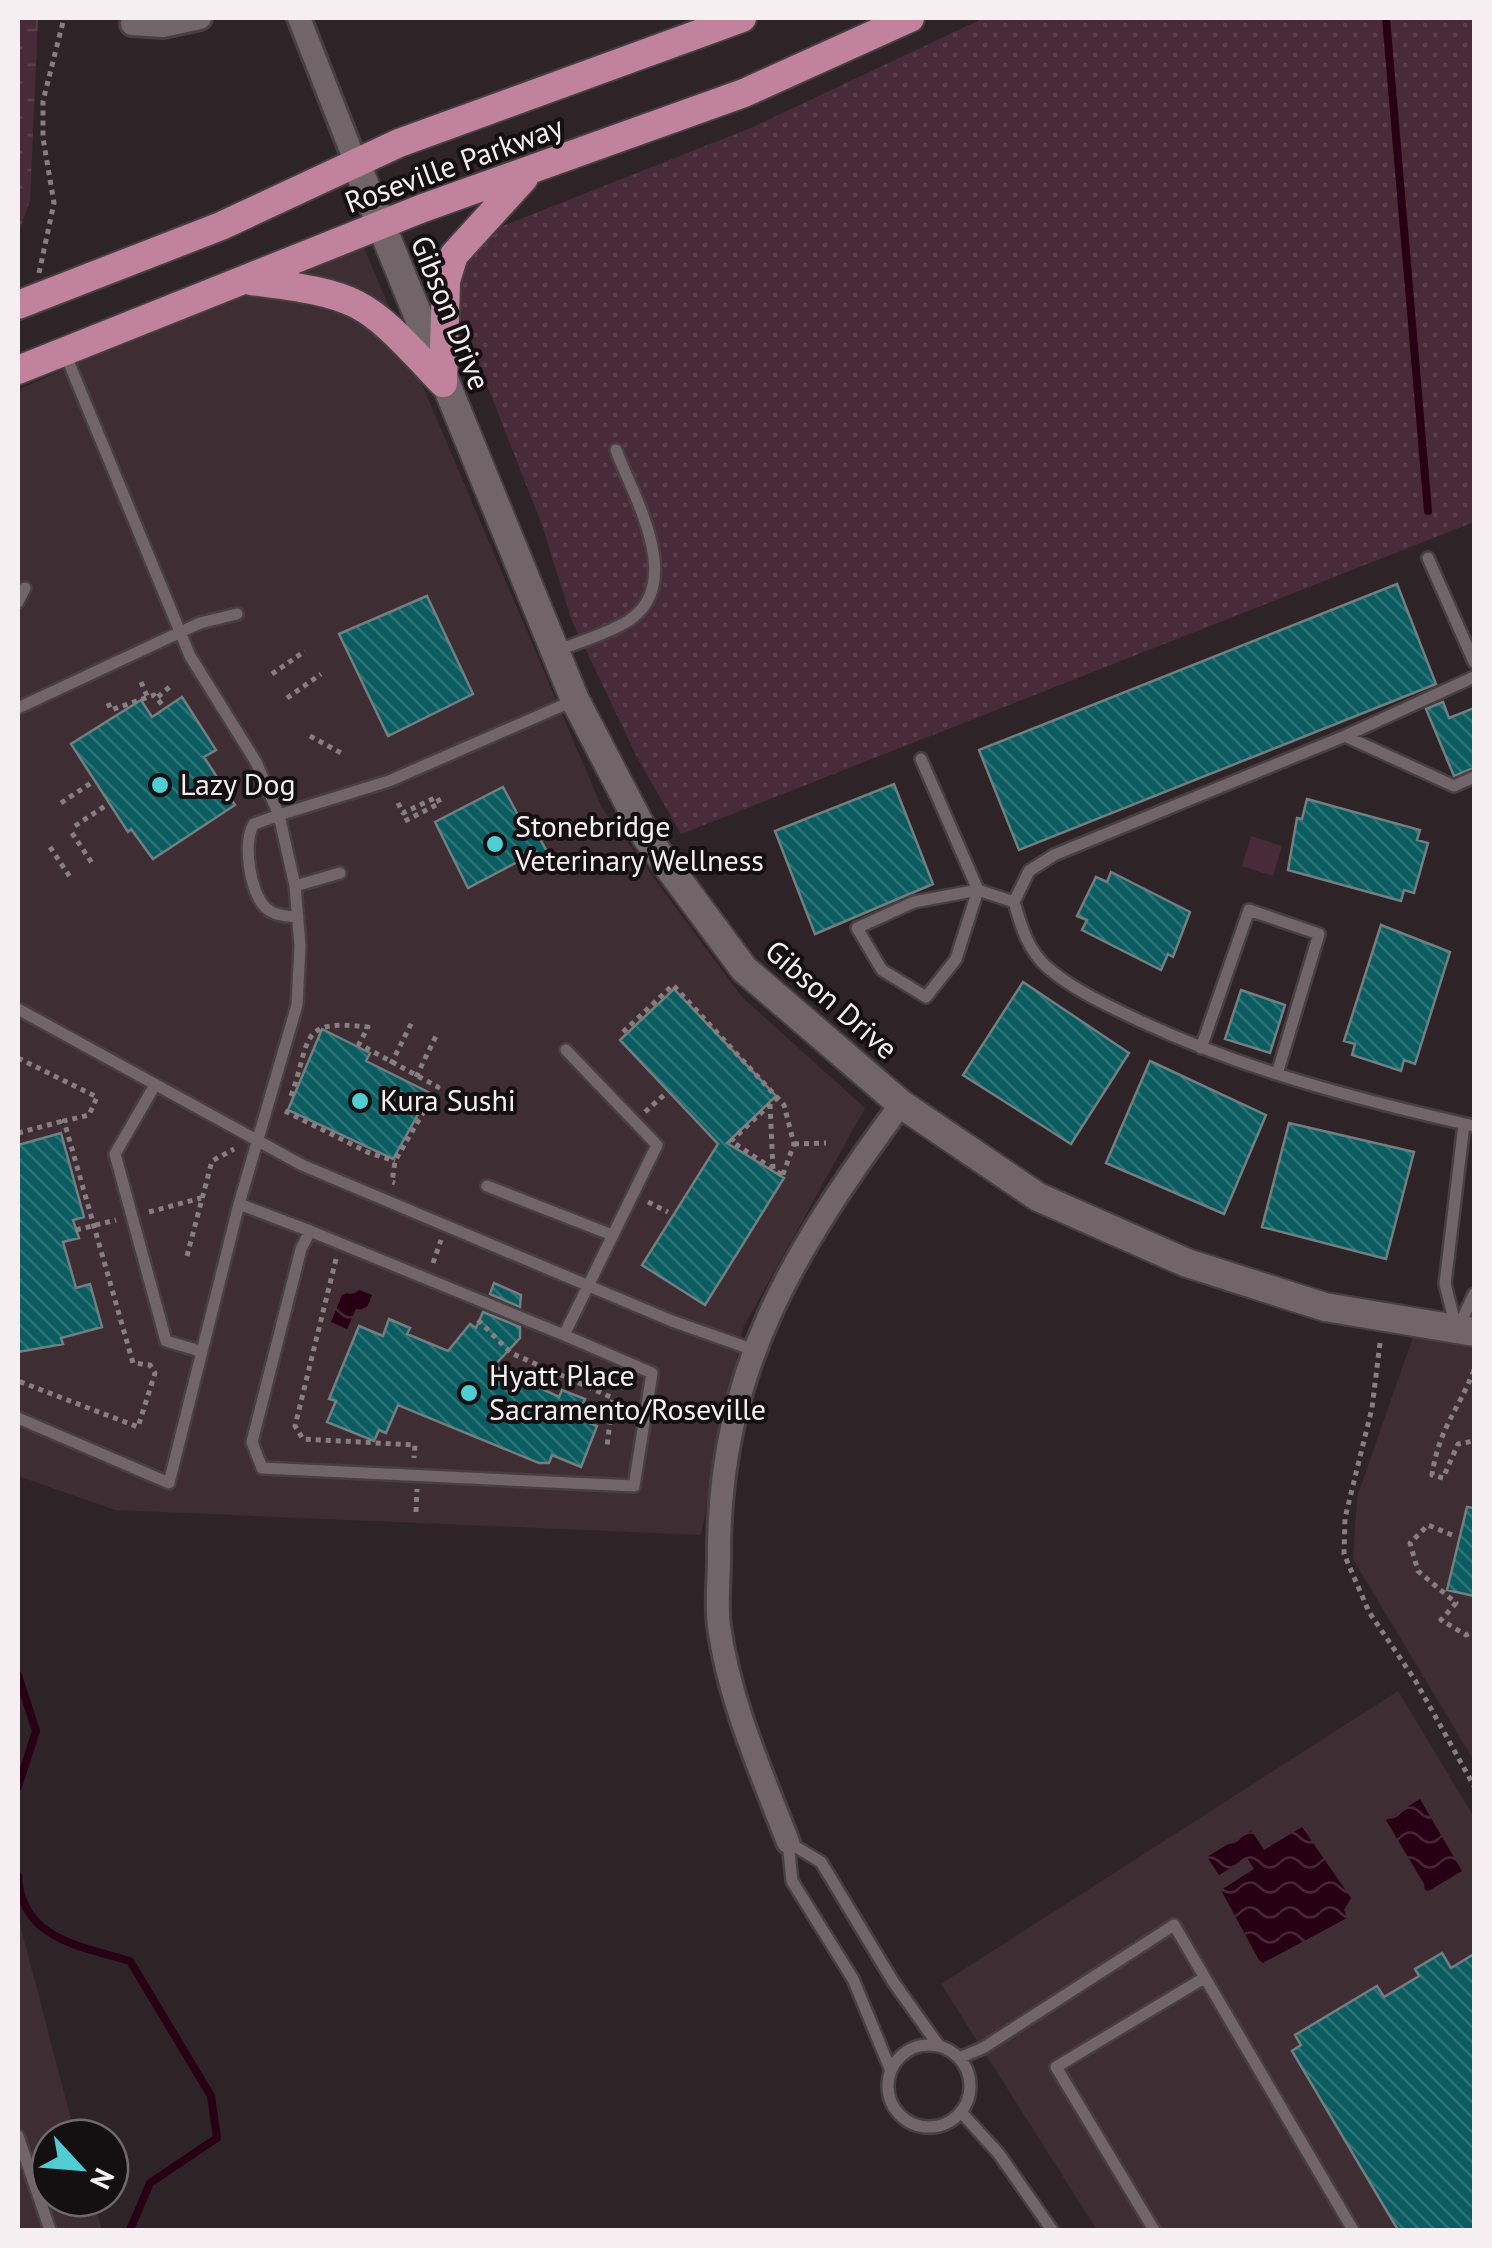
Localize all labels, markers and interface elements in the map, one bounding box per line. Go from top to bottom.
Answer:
street label: Roseville Parkway [339,106,568,221]
street label: Gibson Drive [403,230,500,395]
place label: Lazy Dog [180,764,296,803]
marker: Lazy Dog [149,774,171,796]
place label: Stonebridge Veterinary Wellness [514,806,764,879]
marker: Stonebridge Veterinary Wellness [484,833,506,855]
street label: Gibson Drive [758,931,906,1067]
place label: Kura Sushi [380,1080,516,1119]
marker: Kura Sushi [349,1090,371,1112]
place label: Hyatt Place Sacramento/Roseville [489,1355,766,1428]
marker: Hyatt Place Sacramento/Roseville [458,1382,480,1404]
north arrow [30,2118,130,2218]
text: N [82,2163,124,2196]

